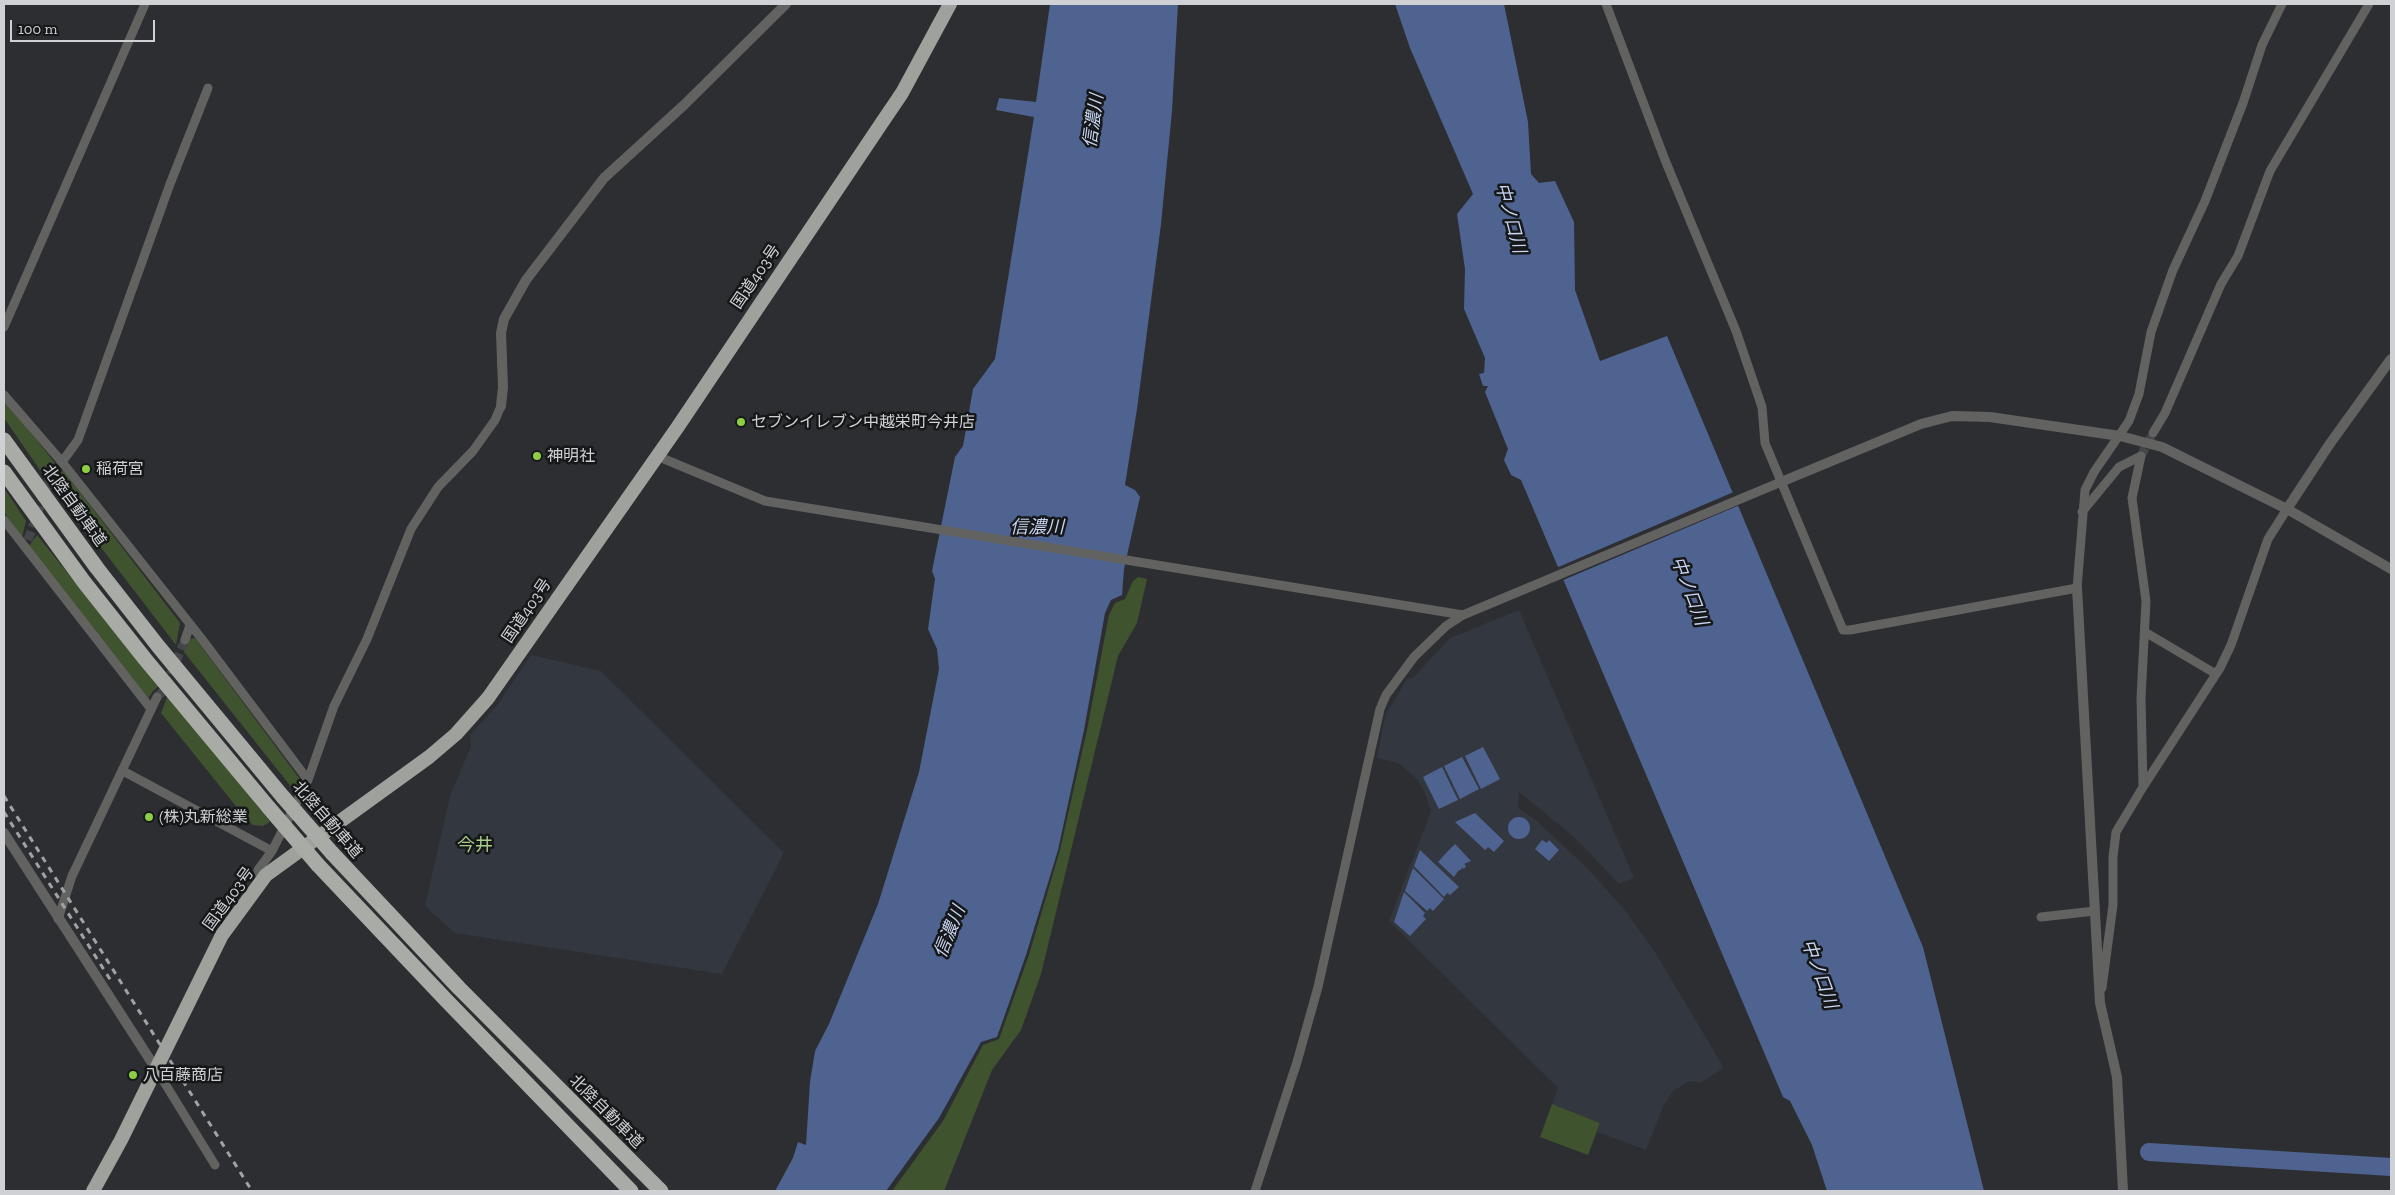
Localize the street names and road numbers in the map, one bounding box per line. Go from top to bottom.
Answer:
street label: 国道403号 [727,241,785,313]
street label: 北陸自動車道 [38,462,110,550]
street label: 国道403号 [498,575,556,647]
street label: 北陸自動車道 [288,777,366,863]
street label: 国道403号 [200,864,258,934]
street label: 北陸自動車道 [565,1071,647,1153]

